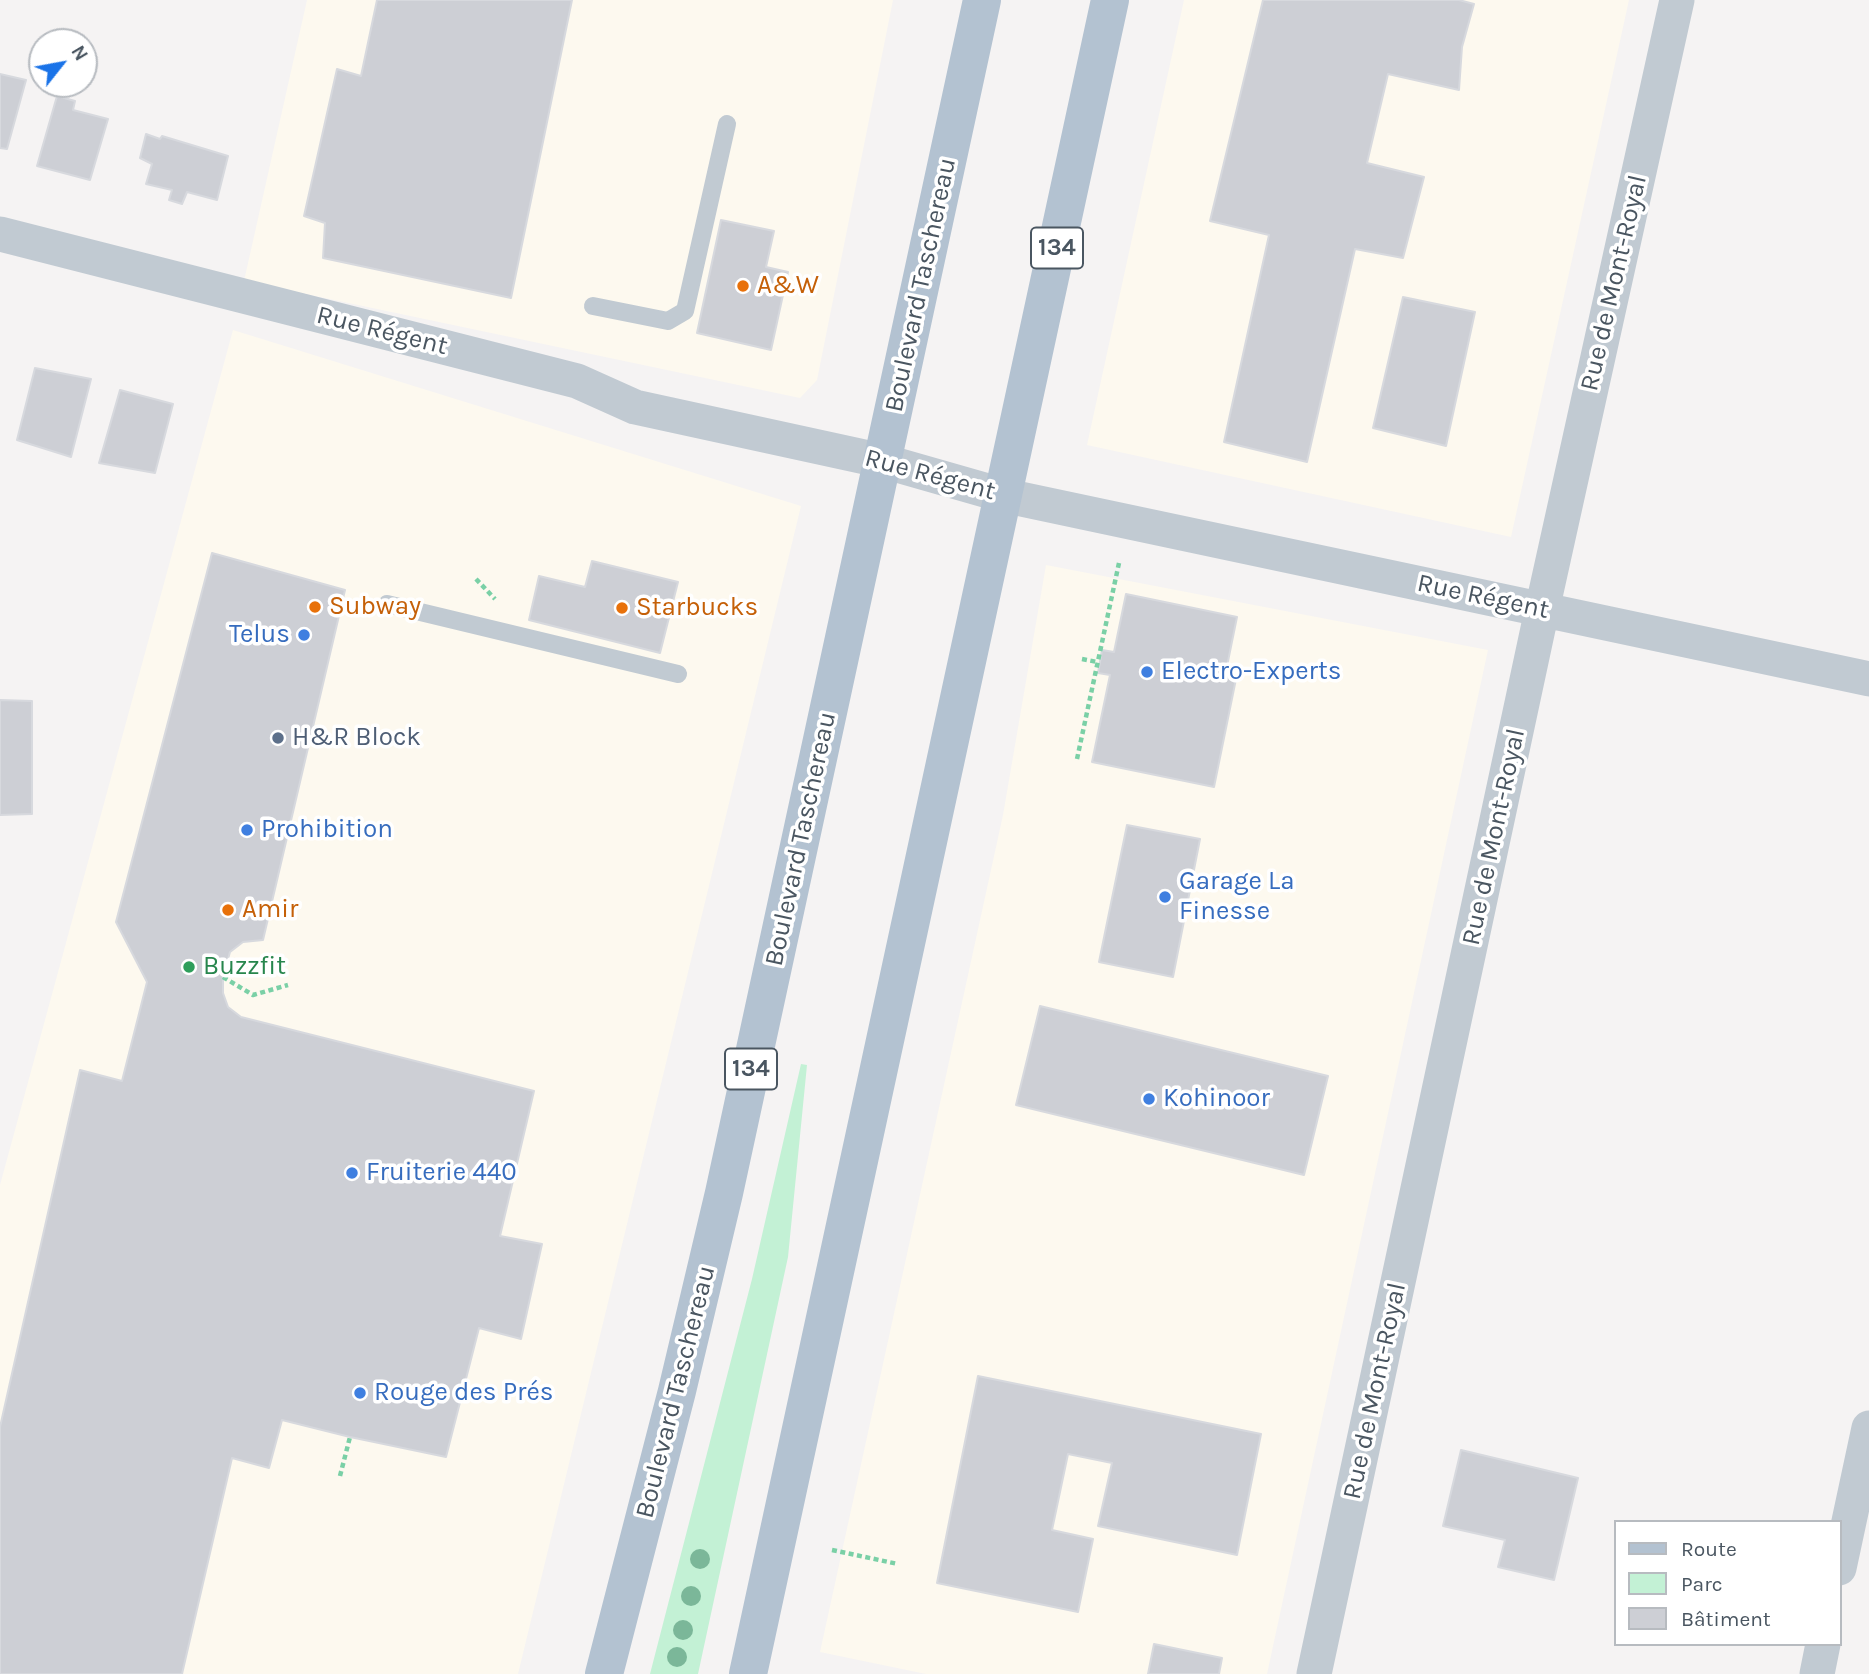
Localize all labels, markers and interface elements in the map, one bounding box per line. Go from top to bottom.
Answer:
north arrow [28,28,98,98]
text: N [66,42,92,65]
street label: Boulevard Taschereau [879,155,963,415]
street label: Rue de Mont-Royal [1574,172,1654,394]
road number: 134 [1031,228,1083,268]
place label: A&W [757,270,819,302]
marker: A&W [735,278,751,294]
street label: Rue Régent [313,300,451,362]
street label: Rue Régent [861,443,999,507]
street label: Rue Régent [1414,568,1552,626]
place label: Subway [329,591,421,623]
place label: Starbucks [636,592,758,624]
marker: Subway [307,599,323,615]
marker: Starbucks [614,600,630,616]
place label: Telus [229,619,290,651]
marker: Telus [296,627,312,643]
place label: Electro-Experts [1161,656,1341,688]
marker: Electro-Experts [1139,664,1155,680]
street label: Boulevard Taschereau [759,709,843,969]
place label: H&R Block [292,722,421,754]
street label: Rue de Mont-Royal [1456,726,1532,948]
marker: H&R Block [270,730,286,746]
place label: Prohibition [261,814,393,846]
marker: Prohibition [239,822,255,838]
place label: Garage La Finesse [1179,866,1294,928]
marker: Garage La Finesse [1157,889,1173,905]
place label: Amir [242,894,298,926]
marker: Amir [220,902,236,918]
place label: Buzzfit [203,951,286,983]
marker: Buzzfit [181,959,197,975]
road number: 134 [725,1049,777,1090]
place label: Kohinoor [1163,1083,1270,1115]
marker: Kohinoor [1141,1091,1157,1107]
place label: Fruiterie 440 [366,1157,517,1189]
marker: Fruiterie 440 [344,1165,360,1181]
street label: Boulevard Taschereau [630,1263,722,1521]
street label: Rue de Mont-Royal [1337,1280,1413,1502]
place label: Rouge des Prés [374,1377,553,1409]
marker: Rouge des Prés [352,1385,368,1401]
legend [1614,1520,1841,1646]
text: Route [1681,1537,1737,1561]
text: Parc [1681,1572,1723,1596]
text: Bâtiment [1681,1607,1771,1631]

